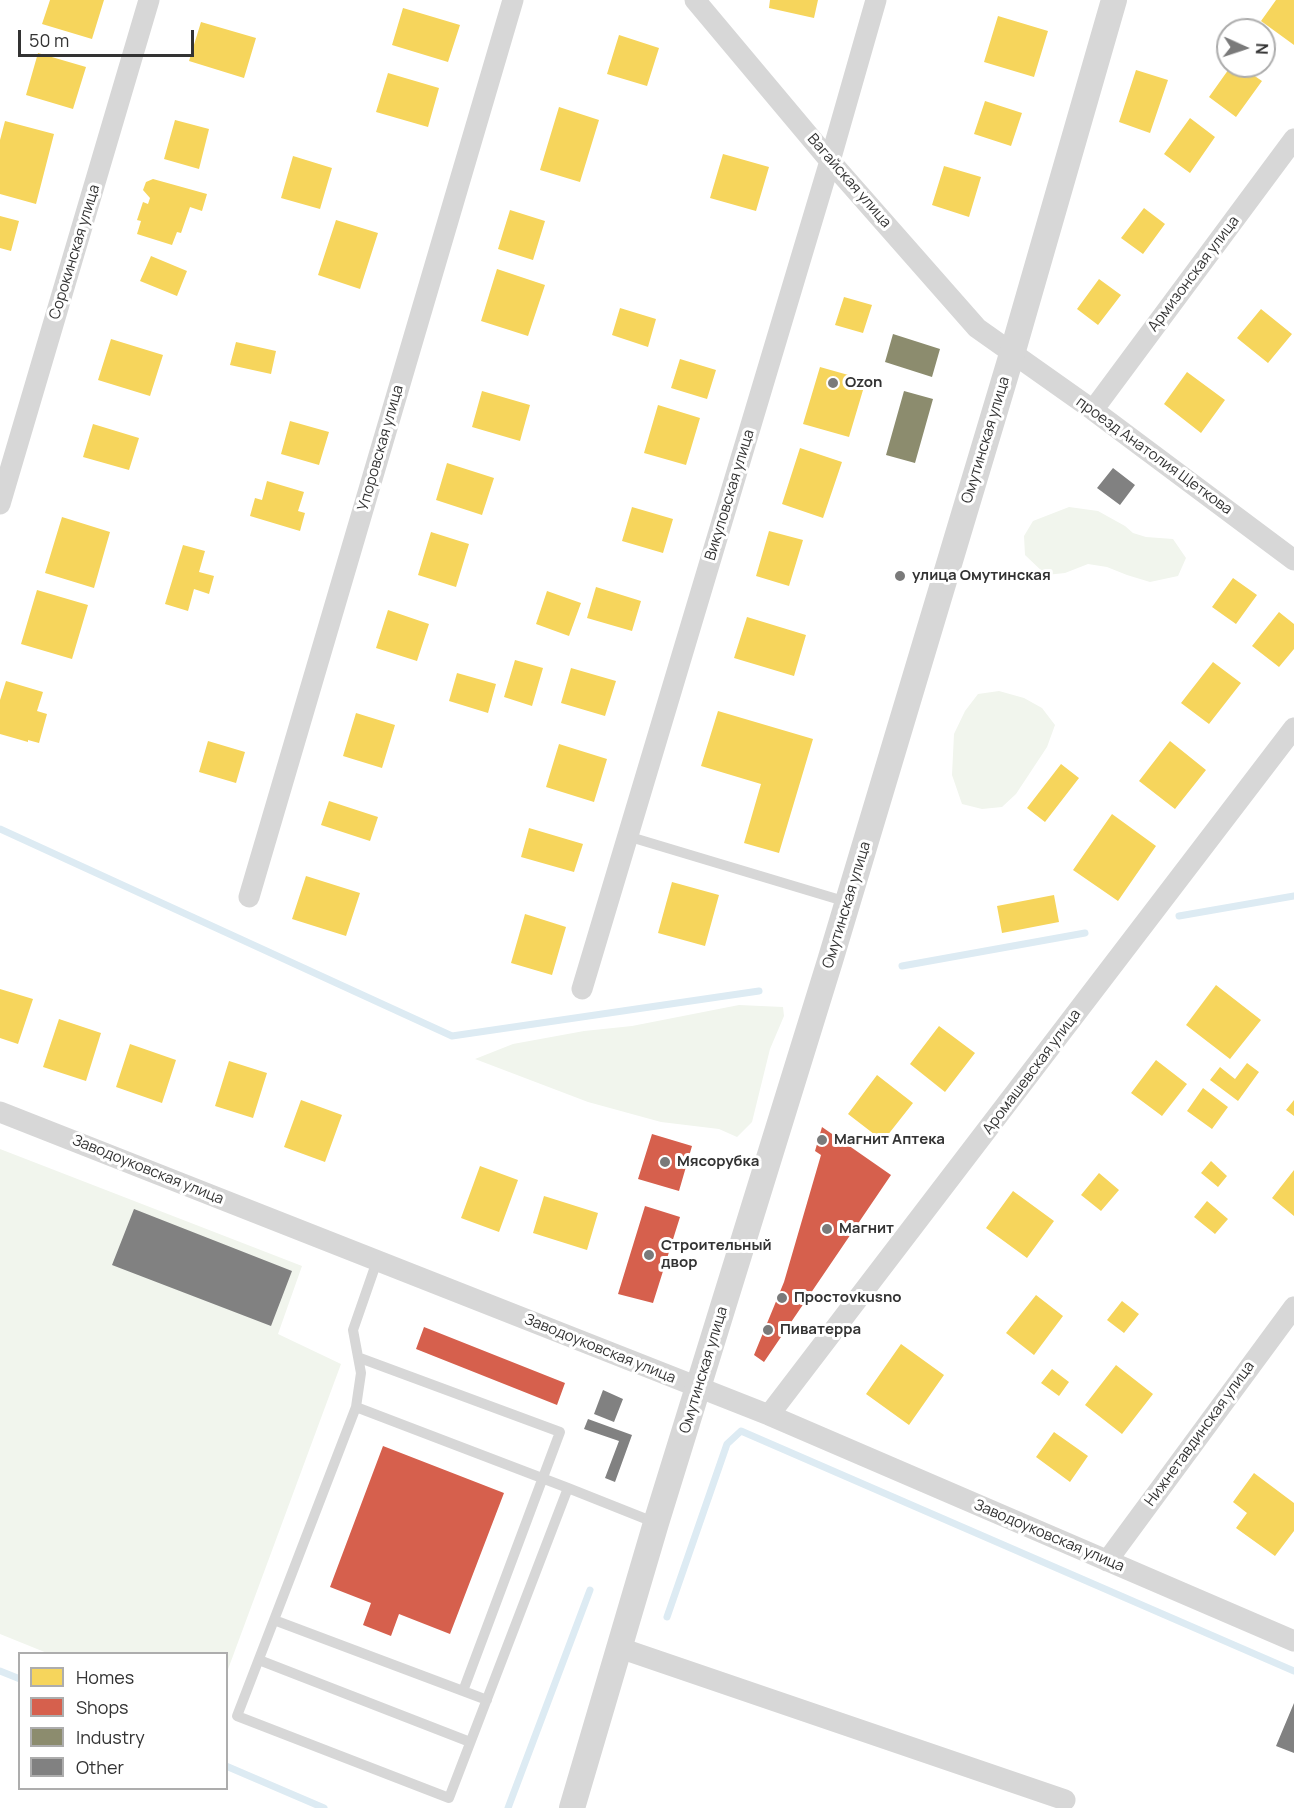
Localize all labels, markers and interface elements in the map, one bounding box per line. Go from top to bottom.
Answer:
scale bar [21,18,196,56]
north arrow [1216,18,1276,78]
text: 50 m [29,28,69,52]
text: N [1251,43,1273,55]
street label: Вагайская улица [803,130,895,232]
street label: Сорокинская улица [46,182,104,322]
street label: Армизонская улица [1145,213,1243,335]
place label: Ozon [845,374,882,392]
street label: Омутинская улица [958,374,1014,506]
marker: Ozon [826,376,840,390]
street label: Упоровская улица [354,383,408,513]
street label: проезд Анатолия Щеткова [1072,393,1236,519]
street label: Викуловская улица [702,427,758,563]
place label: улица Омутинская [912,567,1051,585]
marker: улица Омутинская [893,569,907,583]
street label: Омутинская улица [819,839,875,971]
street label: Аромашевская улица [979,1006,1085,1138]
street label: Заводоуковская улица [70,1131,226,1209]
place label: Магнит Аптека [834,1131,945,1149]
marker: Магнит Аптека [815,1133,829,1147]
place label: Мясорубка [677,1153,759,1171]
marker: Мясорубка [658,1155,672,1169]
place label: Магнит [839,1220,894,1238]
marker: Магнит [820,1222,834,1236]
place label: Строительный двор [661,1237,772,1272]
marker: Строительный двор [642,1248,656,1262]
place label: Простоvkusno [794,1289,901,1307]
marker: Простоvkusno [775,1291,789,1305]
street label: Омутинская улица [676,1304,732,1436]
street label: Заводоуковская улица [522,1310,678,1388]
place label: Пиватерра [780,1321,861,1339]
marker: Пиватерра [761,1323,775,1337]
street label: Нижнетавдинская улица [1141,1358,1259,1510]
street label: Заводоуковская улица [971,1496,1127,1576]
legend [18,1652,228,1790]
text: Homes [76,1665,134,1689]
text: Shops [76,1695,128,1719]
text: Industry [76,1725,145,1749]
text: Other [76,1755,124,1779]

